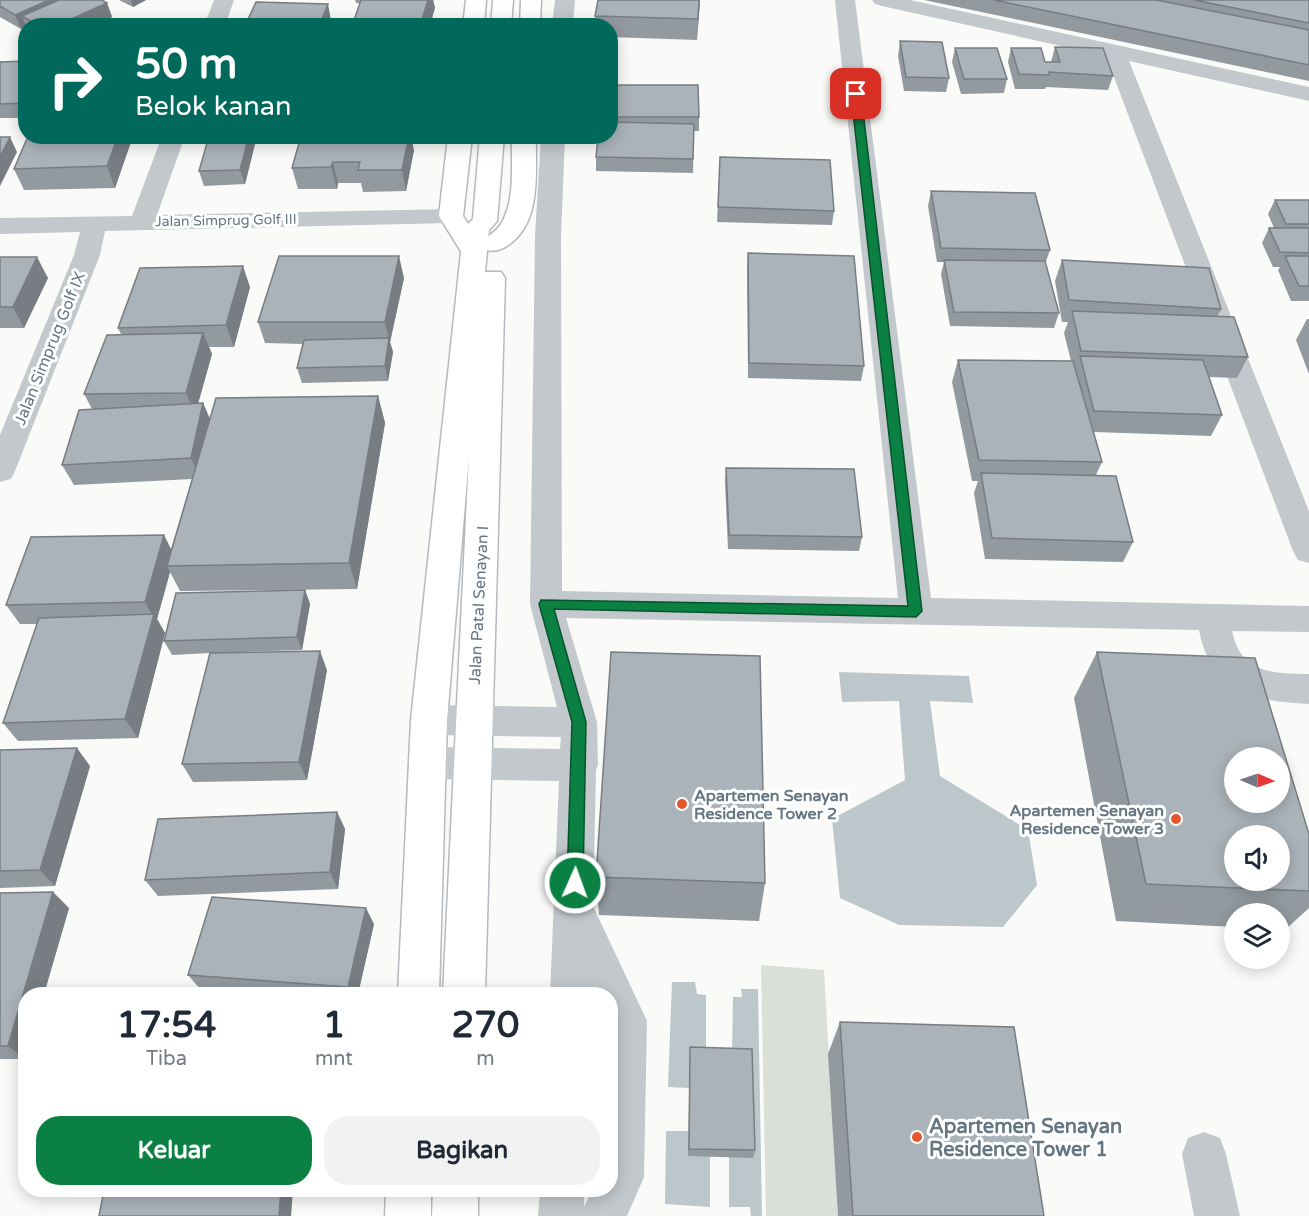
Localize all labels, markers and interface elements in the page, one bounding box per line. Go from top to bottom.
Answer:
text: 50 m [135,39,237,90]
icon: right [36,42,114,120]
pin [830,68,881,119]
icon: arrive [839,77,872,110]
text: Belok kanan [135,90,291,123]
street label: Jalan Simprug Golf III [155,211,297,230]
street label: Jalan Simprug Golf IX [10,269,90,428]
street label: Jalan Patal Senayan I [465,525,493,685]
north arrow [1224,747,1290,813]
map controls [1224,747,1290,969]
place label: Apartemen Senayan Residence Tower 2 [694,786,849,824]
marker: Apartemen Senayan Residence Tower 2 [675,797,689,811]
place label: Apartemen Senayan Residence Tower 3 [1010,801,1164,839]
marker: Apartemen Senayan Residence Tower 3 [1169,812,1183,826]
button: sound [1224,825,1290,891]
position arrow [543,851,607,915]
button: layers [1224,903,1290,969]
text: 17:54 [117,1004,216,1047]
text: 1 [323,1004,345,1047]
text: 270 [452,1004,519,1047]
text: Tiba [146,1047,187,1071]
text: mnt [315,1047,353,1071]
text: m [476,1047,495,1071]
place label: Apartemen Senayan Residence Tower 1 [929,1115,1122,1162]
button: Keluar [36,1116,312,1185]
button: Bagikan [324,1116,600,1185]
marker: Apartemen Senayan Residence Tower 1 [910,1130,924,1144]

